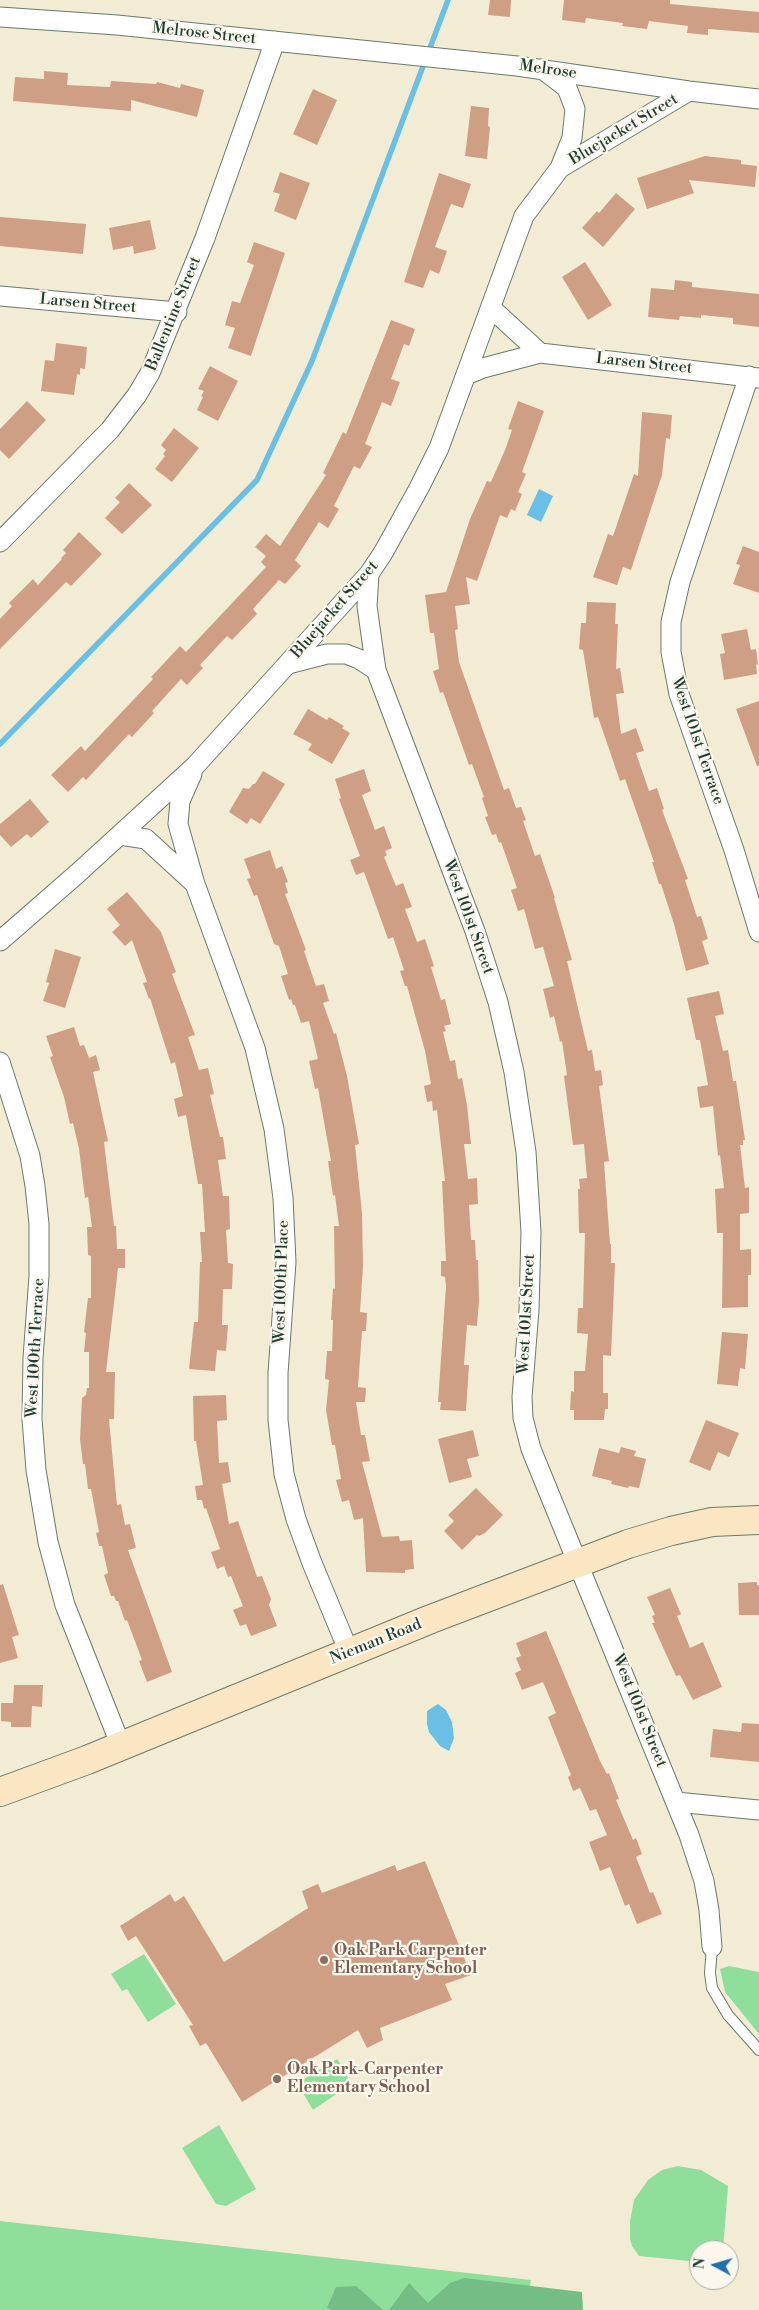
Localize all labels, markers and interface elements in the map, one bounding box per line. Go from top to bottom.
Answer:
street label: Melrose Street [151,19,257,49]
street label: Melrose [518,56,578,84]
street label: Bluejacket Street [566,90,682,170]
street label: Ballentine Street [142,254,206,374]
street label: Larsen Street [39,290,137,318]
street label: Larsen Street [595,349,693,379]
street label: Bluejacket Street [287,557,383,663]
street label: West 101st Terrace [666,675,728,807]
street label: West 101st Street [438,857,498,977]
street label: West 100th Place [270,1220,294,1344]
street label: West 101st Street [514,1253,540,1375]
street label: West 100th Terrace [23,1278,49,1418]
street label: Nieman Road [327,1615,425,1669]
street label: West 101st Street [608,1651,670,1771]
place label: Oak Park Carpenter Elementary School [334,1941,487,1979]
marker: Oak Park Carpenter Elementary School [318,1954,330,1966]
place label: Oak Park-Carpenter Elementary School [287,2060,443,2098]
marker: Oak Park-Carpenter Elementary School [271,2073,283,2085]
north arrow [689,2240,739,2290]
text: N [691,2257,710,2270]

